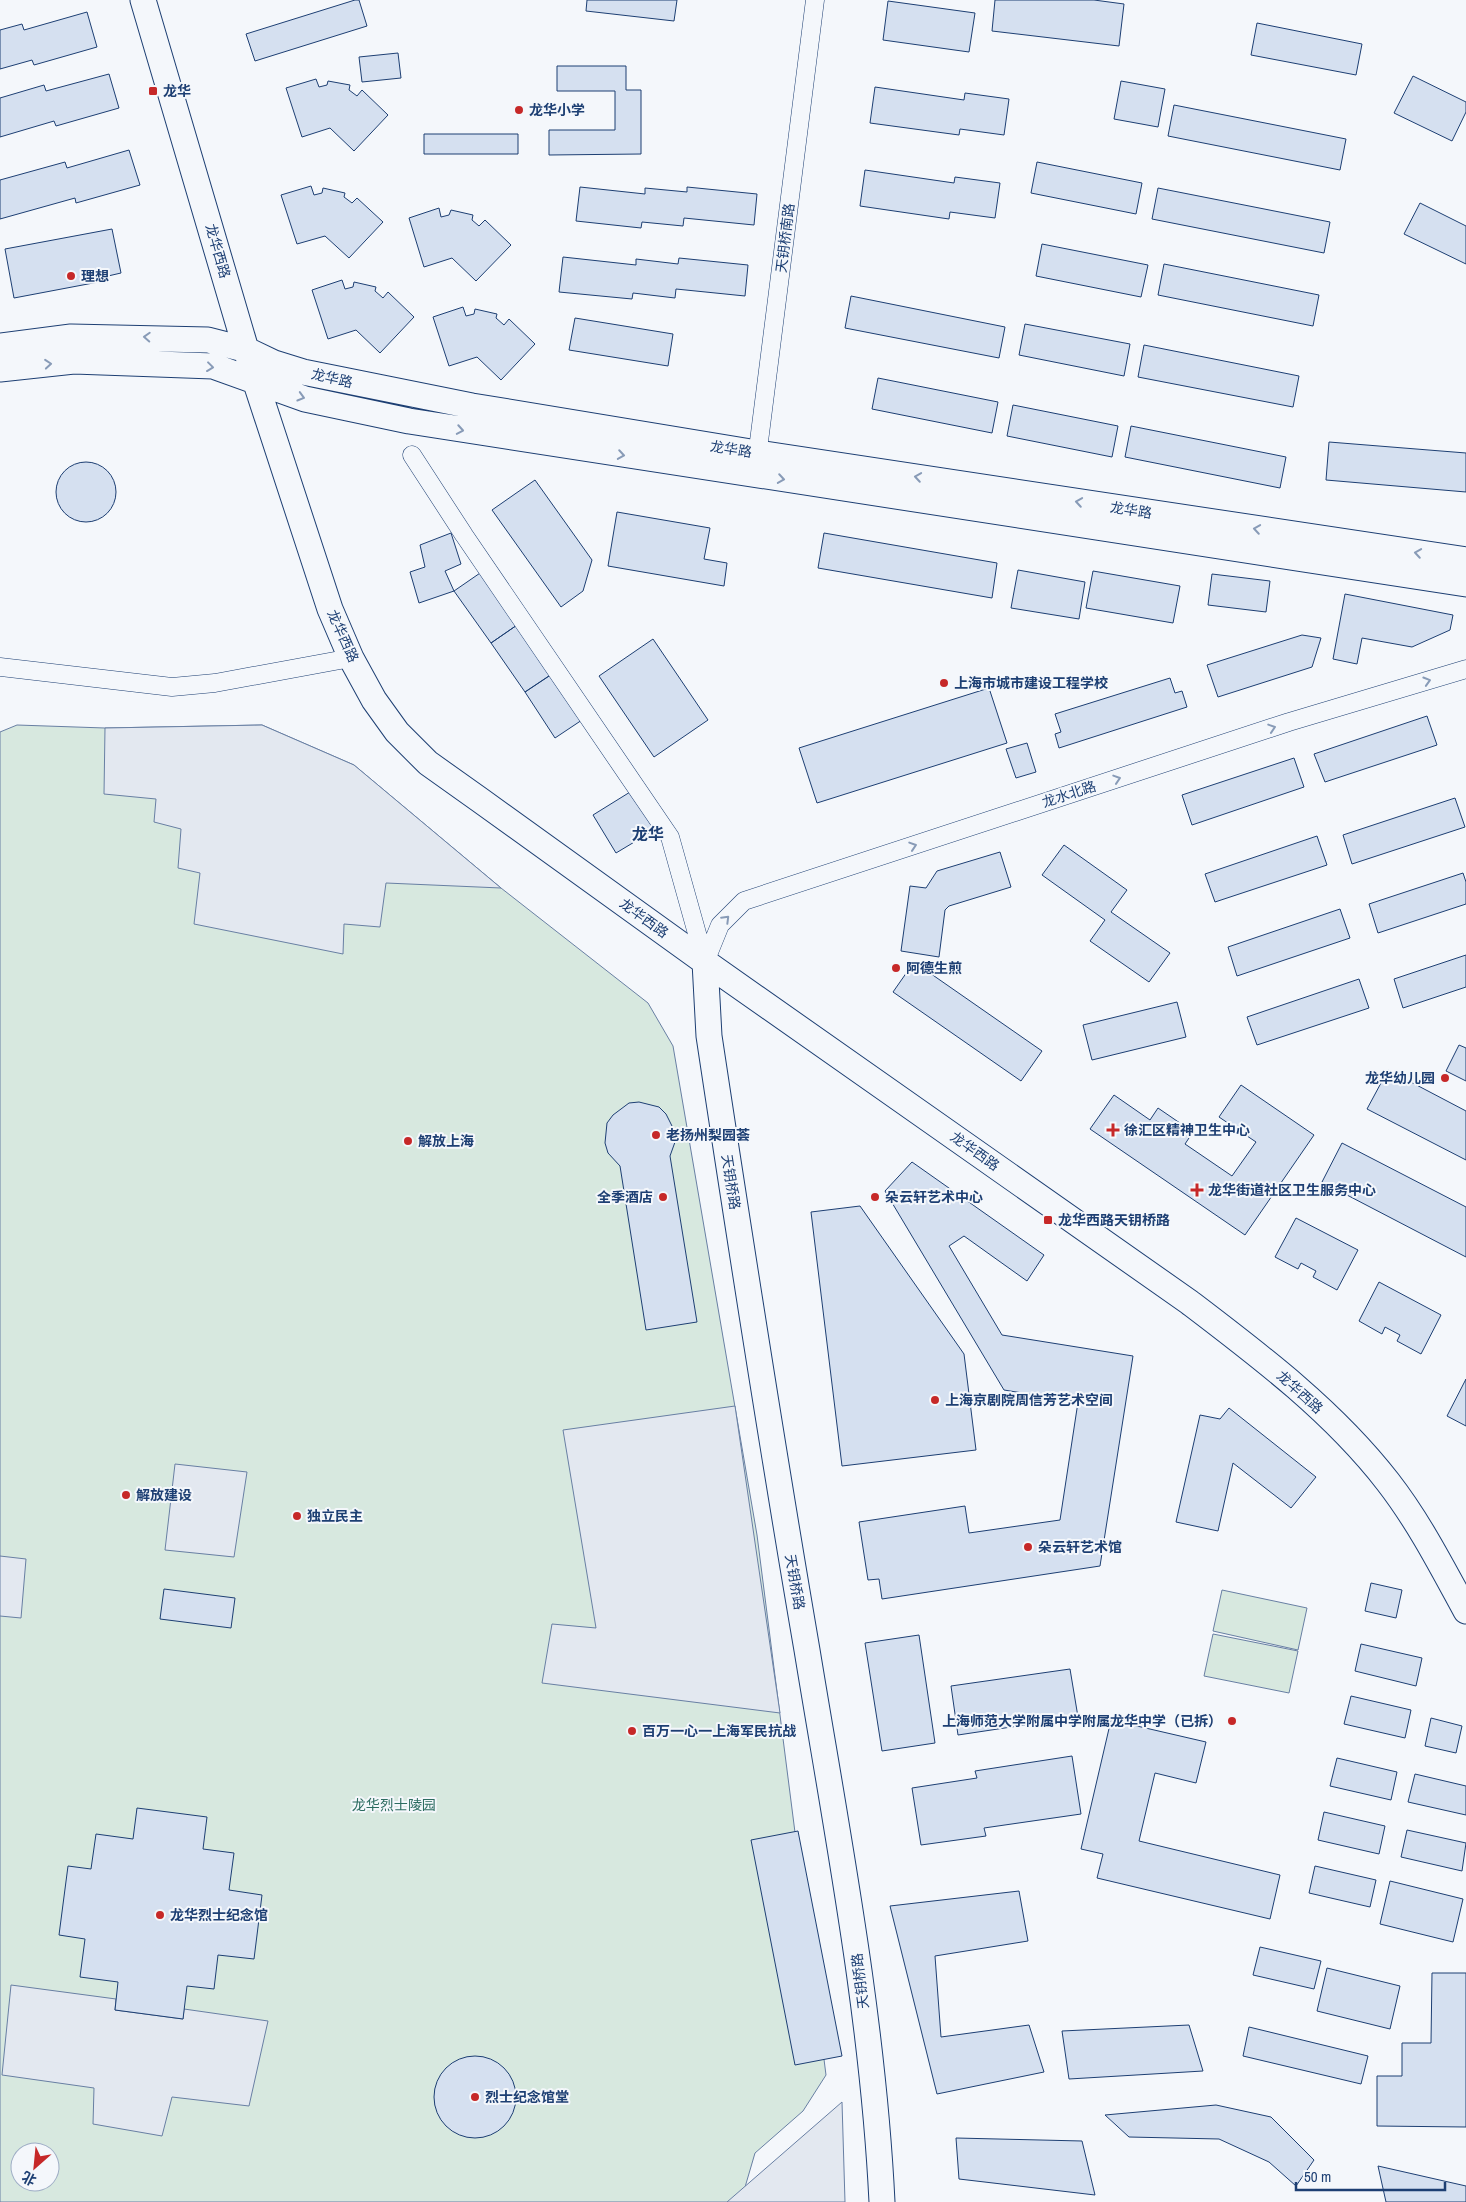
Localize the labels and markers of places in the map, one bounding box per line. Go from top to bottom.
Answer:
place label: 龙华 [163,82,191,100]
marker: 龙华 [147,85,159,97]
place label: 龙华小学 [529,101,585,119]
marker: 龙华小学 [513,104,525,116]
place label: 理想 [81,267,109,285]
marker: 理想 [65,270,77,282]
place label: 上海市城市建设工程学校 [954,674,1108,692]
marker: 上海市城市建设工程学校 [938,677,950,689]
place label: 阿德生煎 [906,959,962,977]
marker: 阿德生煎 [890,962,902,974]
place label: 龙华幼儿园 [1365,1069,1435,1087]
marker: 龙华幼儿园 [1439,1072,1451,1084]
place label: 徐汇区精神卫生中心 [1124,1121,1250,1139]
marker: 徐汇区精神卫生中心 [1106,1123,1120,1137]
place label: 老扬州梨园荟 [666,1126,750,1144]
marker: 老扬州梨园荟 [650,1129,662,1141]
place label: 解放上海 [418,1132,474,1150]
marker: 解放上海 [402,1135,414,1147]
place label: 龙华街道社区卫生服务中心 [1208,1181,1376,1199]
marker: 龙华街道社区卫生服务中心 [1190,1183,1204,1197]
place label: 全季酒店 [597,1188,653,1206]
place label: 朵云轩艺术中心 [885,1188,983,1206]
marker: 全季酒店 [657,1191,669,1203]
marker: 朵云轩艺术中心 [869,1191,881,1203]
place label: 龙华西路天钥桥路 [1058,1211,1170,1229]
marker: 龙华西路天钥桥路 [1042,1214,1054,1226]
place label: 上海京剧院周信芳艺术空间 [945,1391,1113,1409]
marker: 上海京剧院周信芳艺术空间 [929,1394,941,1406]
place label: 解放建设 [136,1486,192,1504]
marker: 解放建设 [120,1489,132,1501]
place label: 独立民主 [307,1507,363,1525]
marker: 独立民主 [291,1510,303,1522]
place label: 朵云轩艺术馆 [1038,1538,1122,1556]
marker: 朵云轩艺术馆 [1022,1541,1034,1553]
place label: 上海师范大学附属中学附属龙华中学（已拆） [942,1712,1222,1730]
marker: 上海师范大学附属中学附属龙华中学（已拆） [1226,1715,1238,1727]
place label: 百万一心一上海军民抗战 [642,1722,796,1740]
marker: 百万一心一上海军民抗战 [626,1725,638,1737]
place label: 龙华烈士纪念馆 [170,1906,268,1924]
marker: 龙华烈士纪念馆 [154,1909,166,1921]
place label: 烈士纪念馆堂 [485,2088,569,2106]
marker: 烈士纪念馆堂 [469,2091,481,2103]

